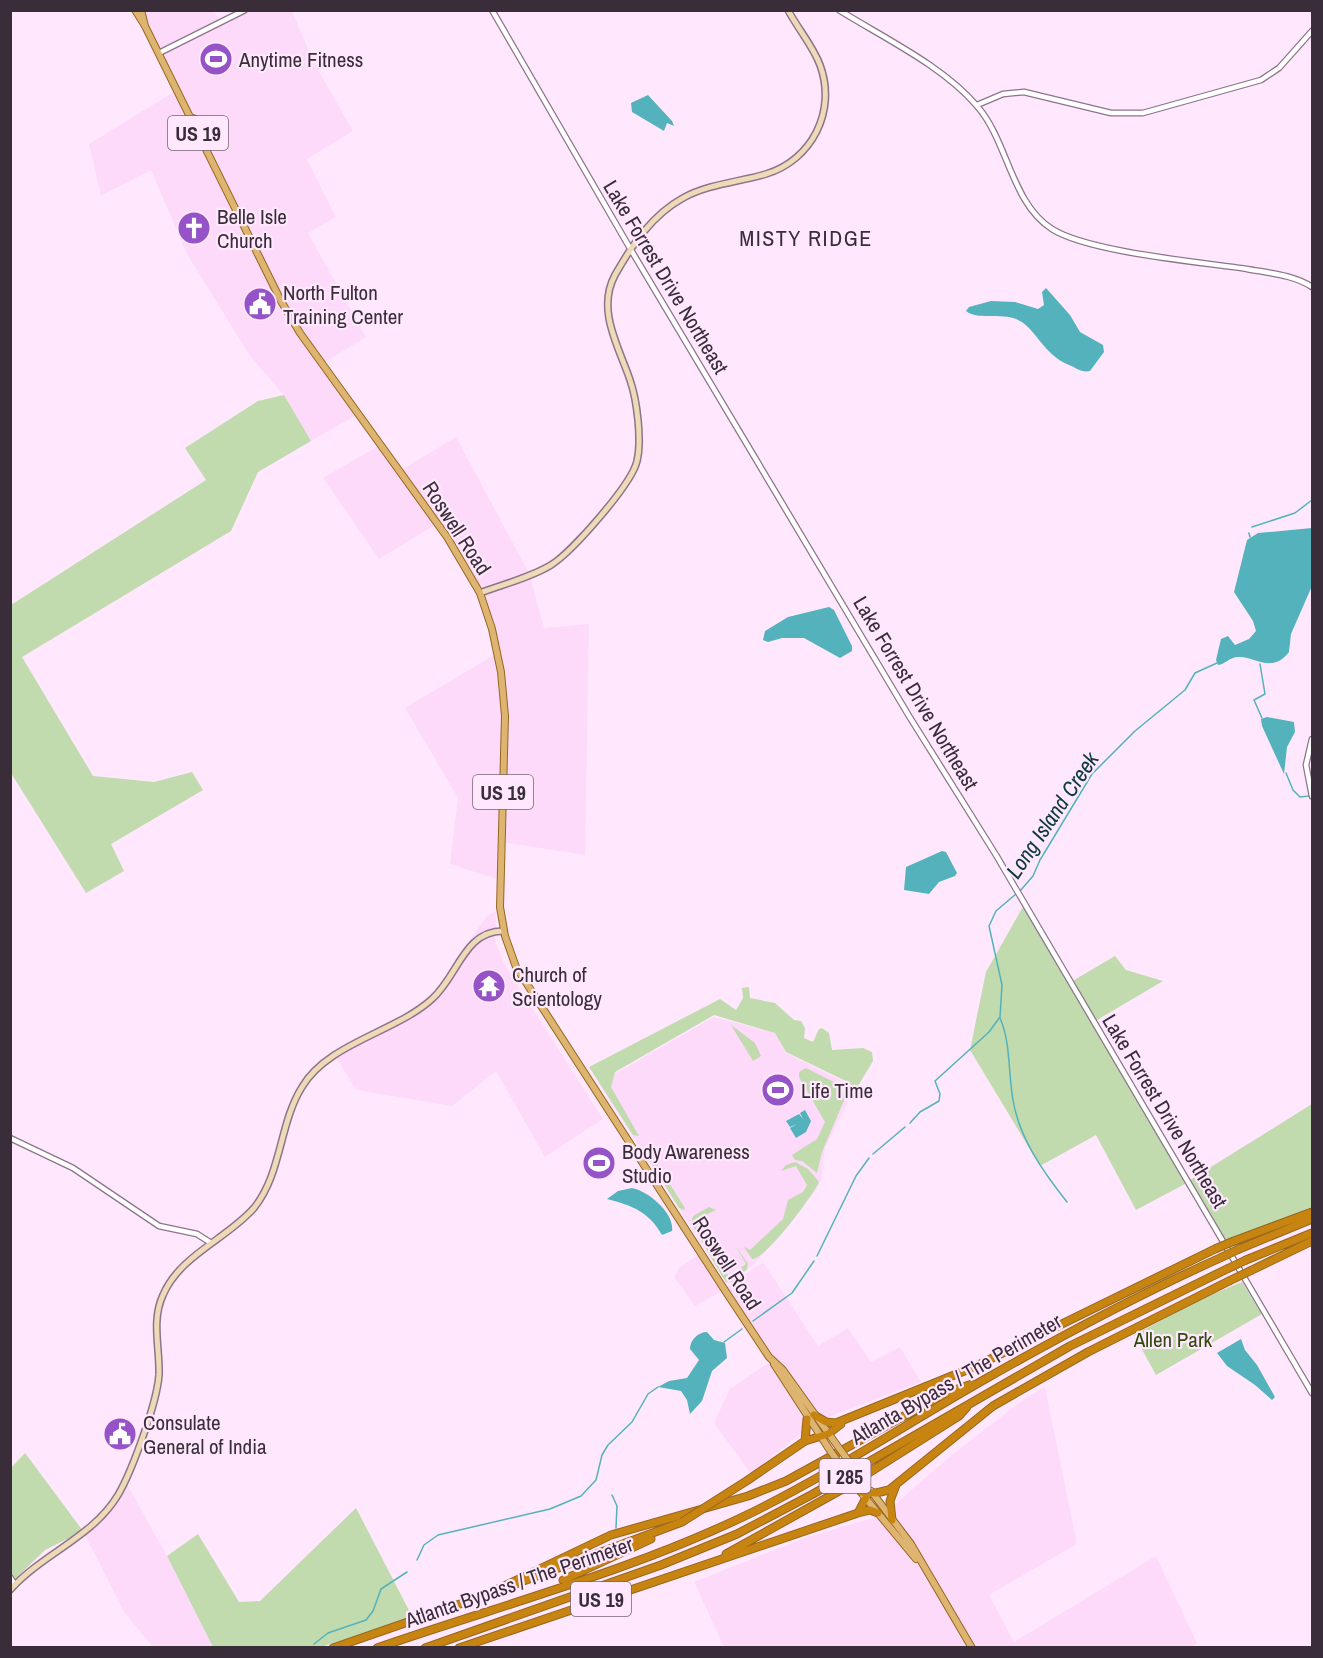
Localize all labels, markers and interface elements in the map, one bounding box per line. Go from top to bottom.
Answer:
sports icon: Anytime Fitness [198,41,234,77]
place label: Anytime Fitness [238,45,363,74]
road number: US 19 [168,116,228,150]
street label: Lake Forrest Drive Northeast [597,175,735,379]
place label: Belle Isle Church [217,202,287,255]
church icon: Belle Isle Church [176,210,212,246]
district label: MISTY RIDGE [739,223,873,253]
place label: North Fulton Training Center [283,278,403,331]
public building icon: North Fulton Training Center [242,286,278,322]
street label: Roswell Road [416,476,498,580]
street label: Lake Forrest Drive Northeast [847,591,985,795]
water label: Long Island Creek [999,745,1106,884]
road number: US 19 [473,775,533,809]
place label: Church of Scientology [512,960,602,1013]
temple icon: Church of Scientology [471,968,507,1004]
street label: Lake Forrest Drive Northeast [1096,1009,1234,1213]
sports icon: Life Time [760,1072,796,1108]
place label: Life Time [801,1076,873,1105]
place label: Body Awareness Studio [622,1137,750,1190]
sports icon: Body Awareness Studio [581,1145,617,1181]
street label: Roswell Road [686,1211,768,1315]
street label: Atlanta Bypass / The Perimeter [844,1307,1067,1452]
park label: Allen Park [1133,1325,1213,1354]
place label: Consulate General of India [143,1408,267,1461]
public building icon: Consulate General of India [102,1416,138,1452]
road number: I 285 [820,1459,870,1493]
street label: Atlanta Bypass / The Perimeter [400,1529,637,1635]
road number: US 19 [571,1582,631,1616]

